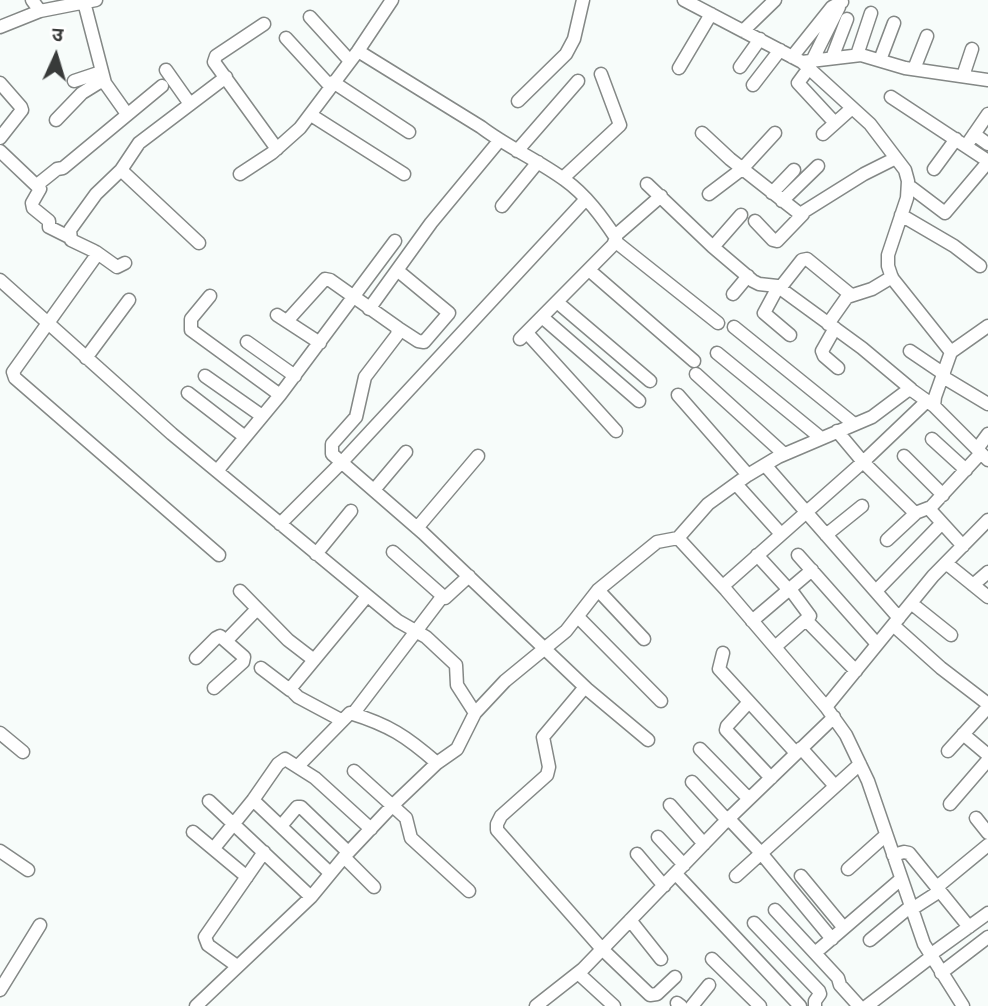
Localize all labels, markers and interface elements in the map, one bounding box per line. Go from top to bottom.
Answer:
north arrow [21,21,91,91]
text: उ [51,24,64,46]

